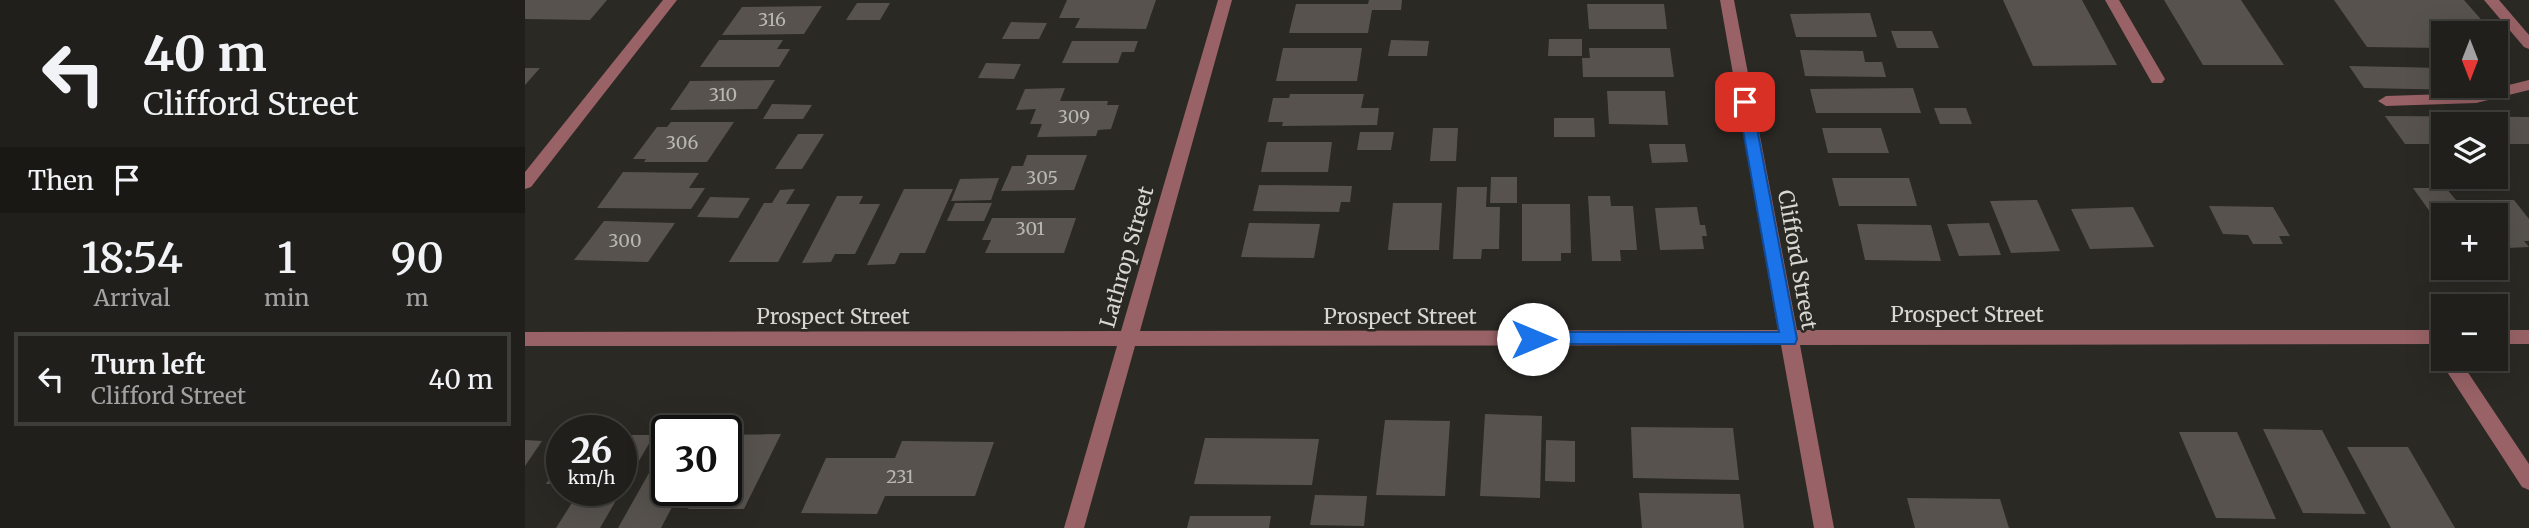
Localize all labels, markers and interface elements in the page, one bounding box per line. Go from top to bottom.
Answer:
house number: 316 [758,8,786,31]
north arrow [2431,21,2508,98]
map controls [2431,21,2508,371]
text: 40 m [143,23,267,84]
icon: left [28,28,119,119]
pin [1715,72,1775,132]
house number: 310 [709,83,737,106]
icon: arrive [1726,83,1764,121]
text: Clifford Street [143,84,359,124]
house number: 309 [1058,105,1090,128]
button: layers [2431,112,2508,189]
house number: 306 [666,131,698,154]
icon: arrive [108,161,146,199]
text: Then [28,164,94,197]
house number: 305 [1026,166,1058,189]
street label: Lathrop Street [1093,183,1160,331]
street label: Clifford Street [1772,188,1823,332]
button: + [2431,203,2508,280]
house number: 301 [1015,217,1045,240]
house number: 300 [608,229,642,252]
text: 18:54 [81,232,183,284]
text: 1 [277,232,296,284]
text: 90 [391,232,444,284]
text: Arrival [94,283,170,312]
text: min [264,283,310,312]
text: m [406,283,429,312]
button: − [2431,294,2508,371]
street label: Prospect Street [1890,301,2044,328]
position arrow [1496,302,1570,376]
street label: Prospect Street [756,303,910,330]
street label: Prospect Street [1323,303,1477,330]
text: Turn left [91,348,205,381]
icon: left [32,360,70,398]
text: 40 m [429,363,493,396]
text: Clifford Street [91,381,246,410]
speed limit sign: 30 [651,415,742,506]
text: 26 [571,429,612,473]
house number: 231 [886,465,914,488]
text: km/h [568,466,615,489]

